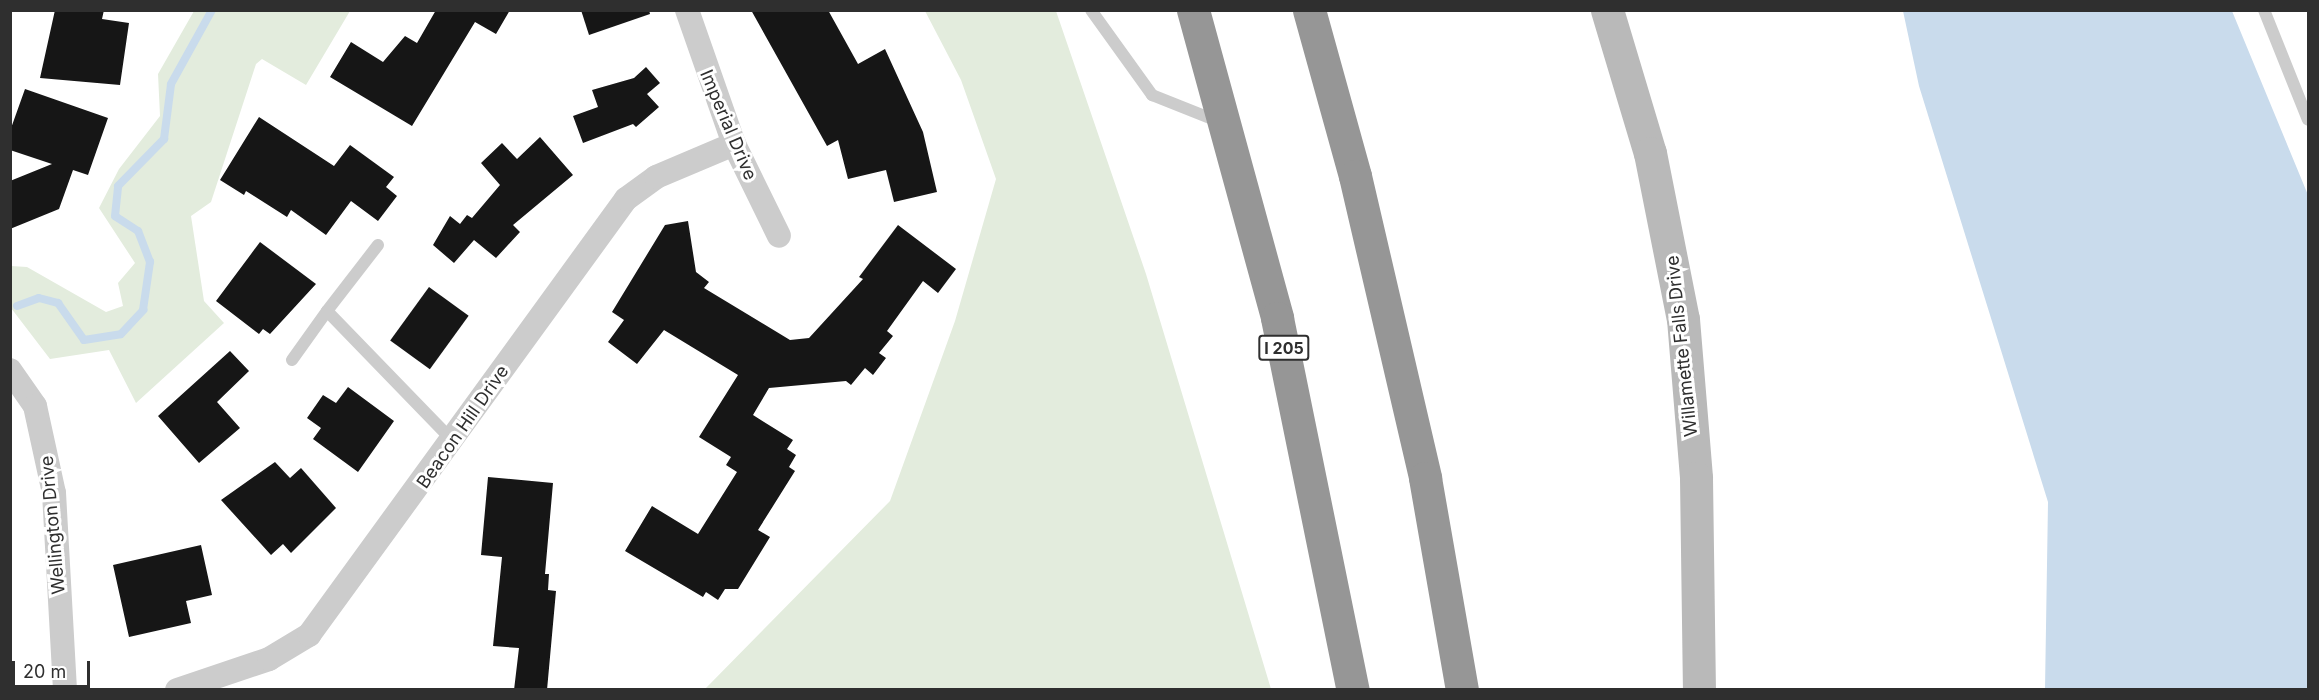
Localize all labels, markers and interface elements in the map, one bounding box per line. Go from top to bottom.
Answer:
street label: Imperial Drive [695,67,761,183]
street label: Willamette Falls Drive [1662,254,1702,438]
road number: I 205 [1257,335,1311,361]
street label: Beacon Hill Drive [412,361,514,493]
street label: Wellington Drive [36,455,70,595]
scale bar [15,649,93,687]
text: 20 m [23,661,66,682]

